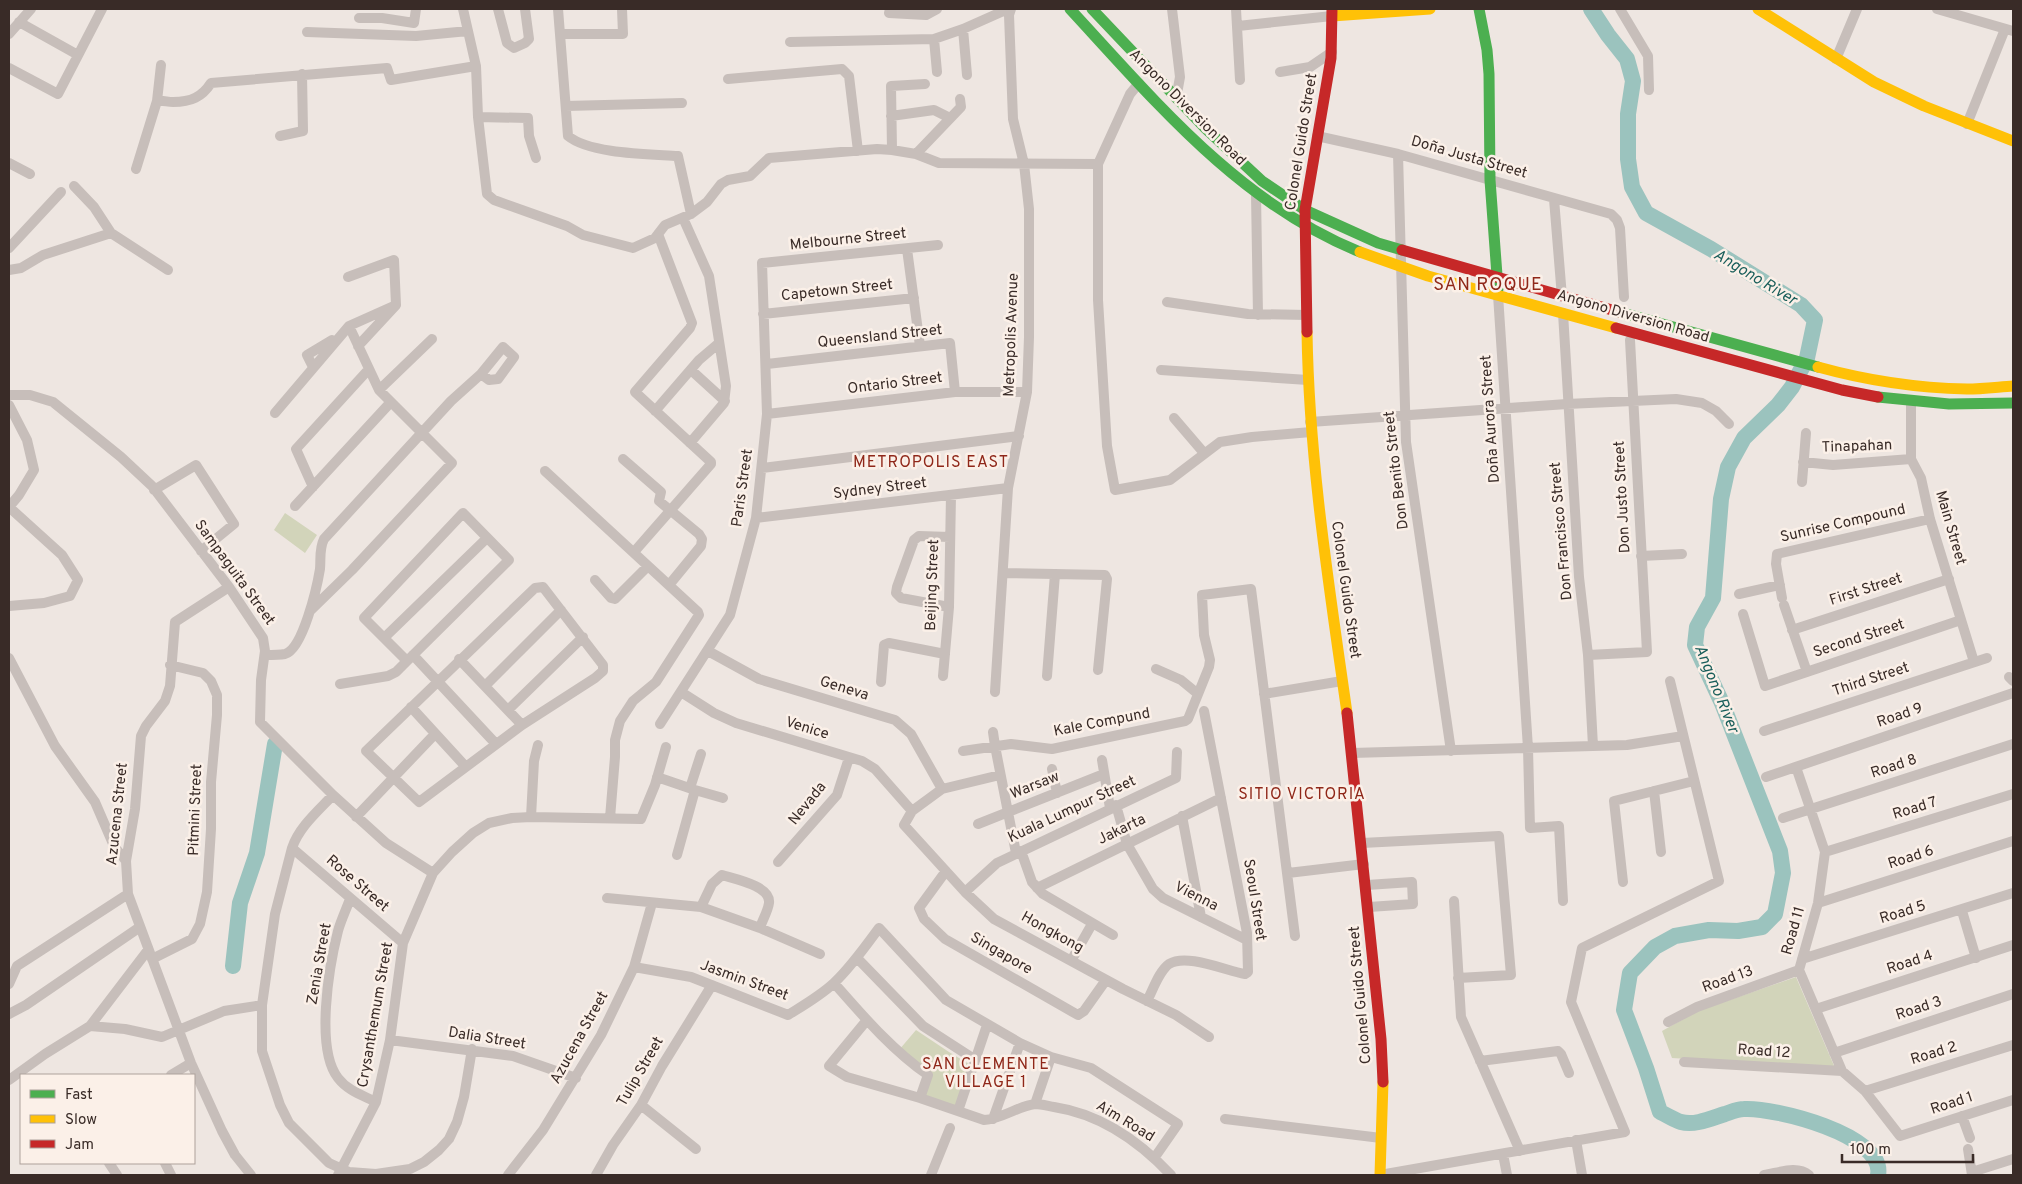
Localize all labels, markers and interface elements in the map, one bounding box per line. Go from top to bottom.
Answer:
street label: Angono Diversion Road [1125,46,1249,170]
street label: Colonel Guido Street [1282,72,1322,212]
street label: Doña Justa Street [1409,132,1529,184]
street label: Melbourne Street [789,224,907,256]
water label: Angono River [1710,245,1802,312]
street label: Metropolis Avenue [1000,273,1024,397]
district label: SAN ROQUE [1433,274,1543,297]
street label: Capetown Street [780,276,894,306]
street label: Angono Diversion Road [1555,286,1711,348]
street label: Queensland Street [817,321,943,353]
street label: Doña Aurora Street [1477,354,1505,484]
street label: Ontario Street [846,369,944,399]
street label: Don Benito Street [1380,410,1414,530]
street label: Tinapahan [1821,436,1893,458]
street label: Don Justo Street [1611,440,1635,554]
street label: Paris Street [728,448,758,528]
district label: METROPOLIS EAST [853,453,1009,473]
street label: Don Francisco Street [1546,461,1578,601]
street label: Sydney Street [832,474,928,504]
street label: Main Street [1930,489,1970,567]
street label: Sunrise Compound [1779,500,1907,548]
street label: Sampaguita Street [189,517,279,629]
street label: Colonel Guido Street [1326,520,1364,660]
street label: Beijing Street [922,539,944,631]
street label: First Street [1827,569,1905,611]
street label: Second Street [1811,615,1907,663]
water label: Angono River [1689,642,1743,738]
street label: Third Street [1830,659,1912,701]
street label: Geneva [817,673,871,705]
street label: Road 9 [1875,699,1925,733]
street label: Kale Compund [1052,704,1152,742]
street label: Venice [783,713,831,745]
street label: Road 8 [1869,751,1919,783]
street label: Azucena Street [103,762,133,866]
street label: Pitmini Street [185,764,207,856]
street label: Warsaw [1008,767,1063,804]
street label: Kuala Lumpur Street [1005,772,1139,848]
street label: Nevada [785,778,831,830]
district label: SITIO VICTORIA [1238,785,1366,805]
street label: Road 7 [1890,793,1940,825]
street label: Jakarta [1095,810,1149,850]
street label: Road 6 [1886,842,1936,874]
street label: Rose Street [321,851,393,917]
street label: Seoul Street [1238,858,1270,942]
street label: Vienna [1171,878,1221,916]
street label: Road 5 [1877,897,1929,929]
street label: Road 11 [1778,905,1810,957]
street label: Hongkong [1017,908,1087,958]
street label: Zenia Street [303,922,337,1006]
street label: Colonel Guido Street [1345,925,1377,1065]
street label: Singapore [967,929,1035,979]
street label: Crysanthemum Street [354,941,398,1089]
street label: Road 4 [1884,947,1936,979]
street label: Jasmin Street [697,956,791,1006]
street label: Road 13 [1700,962,1756,998]
street label: Azucena Street [547,988,613,1088]
street label: Road 3 [1894,993,1944,1025]
street label: Dalia Street [447,1023,527,1055]
street label: Tulip Street [613,1034,669,1110]
street label: Road 2 [1909,1038,1959,1070]
street label: Road 12 [1737,1041,1791,1063]
district label: SAN CLEMENTE VILLAGE 1 [922,1055,1050,1093]
legend [20,1074,195,1164]
text: Fast [65,1086,93,1105]
street label: Road 1 [1928,1088,1976,1120]
street label: Aim Road [1092,1097,1158,1147]
text: Slow [65,1111,97,1130]
scale bar [1842,1132,1973,1164]
text: Jam [65,1136,94,1155]
text: 100 m [1850,1141,1891,1160]

